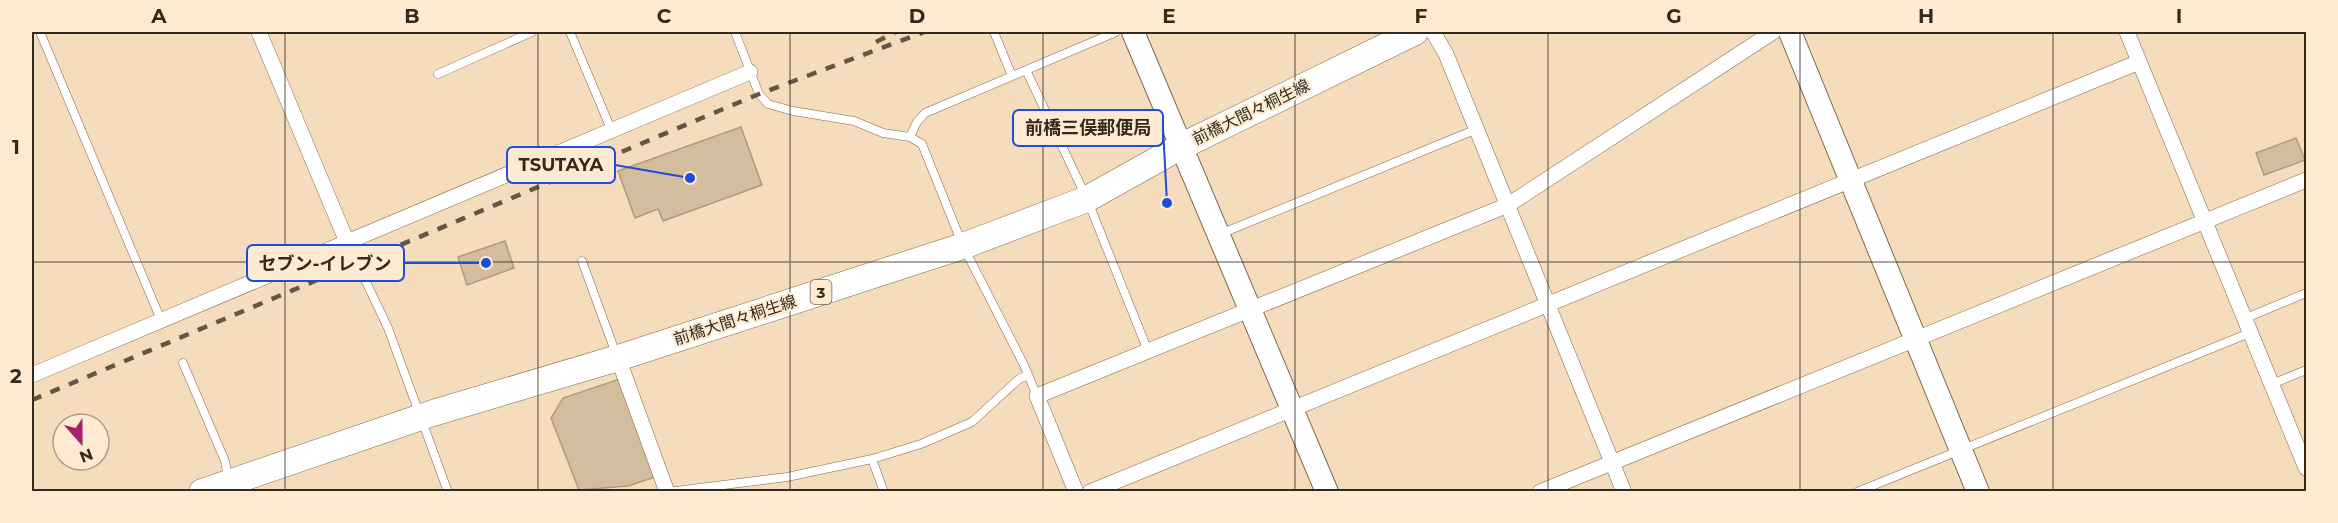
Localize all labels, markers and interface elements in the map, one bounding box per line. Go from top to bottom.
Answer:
text: A [150,4,167,28]
text: B [404,4,420,28]
text: C [657,4,672,28]
text: D [909,4,925,28]
text: E [1162,4,1176,28]
text: F [1415,4,1428,28]
text: G [1666,4,1682,28]
text: H [1918,4,1934,28]
text: I [2176,4,2182,28]
street label: 前橋大間々桐生線 [1189,75,1313,149]
callout: 前橋三俣郵便局 [1013,110,1163,146]
text: 前橋三俣郵便局 [1025,117,1151,139]
text: 1 [12,135,20,159]
callout: TSUTAYA [507,147,615,183]
text: TSUTAYA [519,154,604,176]
callout: セブン-イレブン [247,245,404,281]
text: セブン-イレブン [259,253,391,275]
road number: 3 [810,280,832,304]
street label: 前橋大間々桐生線 [671,291,799,349]
text: 2 [10,364,22,388]
north arrow [51,412,111,472]
text: N [77,444,96,467]

